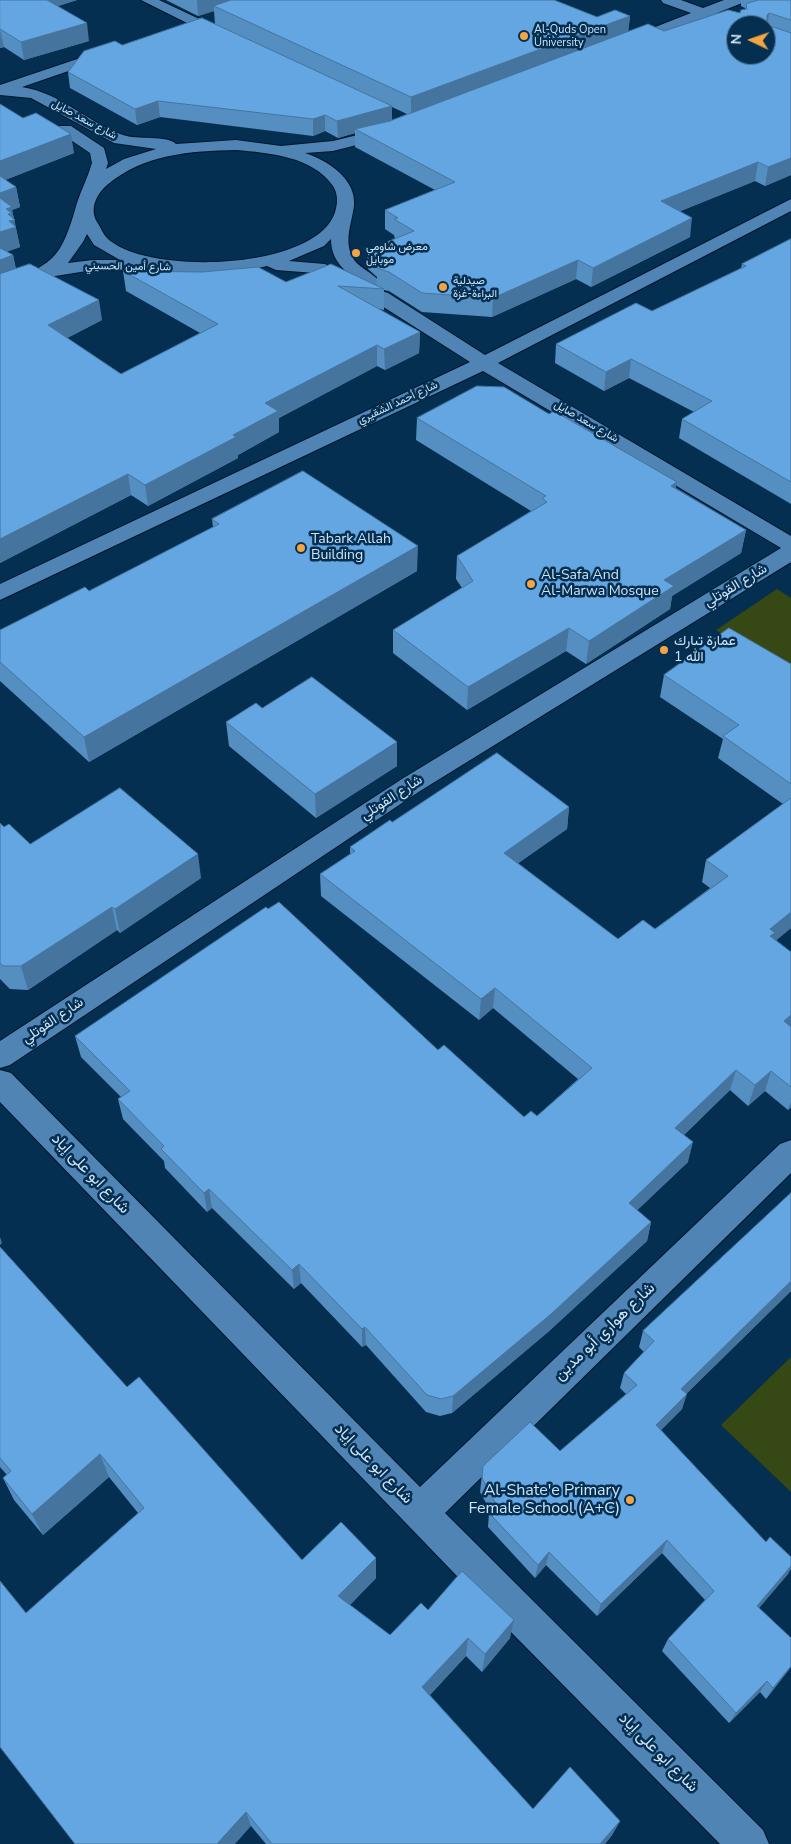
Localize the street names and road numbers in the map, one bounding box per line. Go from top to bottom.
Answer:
street label: شارع سعد صايل [49,97,119,143]
street label: شارع أمين الحسيني [85,260,171,274]
street label: شارع أحمد الشقيري [356,379,440,427]
street label: شارع سعد صايل [552,398,620,446]
street label: شارع القوتلي [702,561,770,611]
street label: شارع القوتلي [358,772,426,824]
street label: شارع القوتلي [19,994,87,1048]
street label: شارع ابو على إياد [47,1130,133,1218]
street label: شارع هواري أبو مدين [551,1279,659,1385]
street label: شارع ابو على إياد [330,1420,416,1508]
street label: شارع ابو على إياد [614,1709,702,1797]

